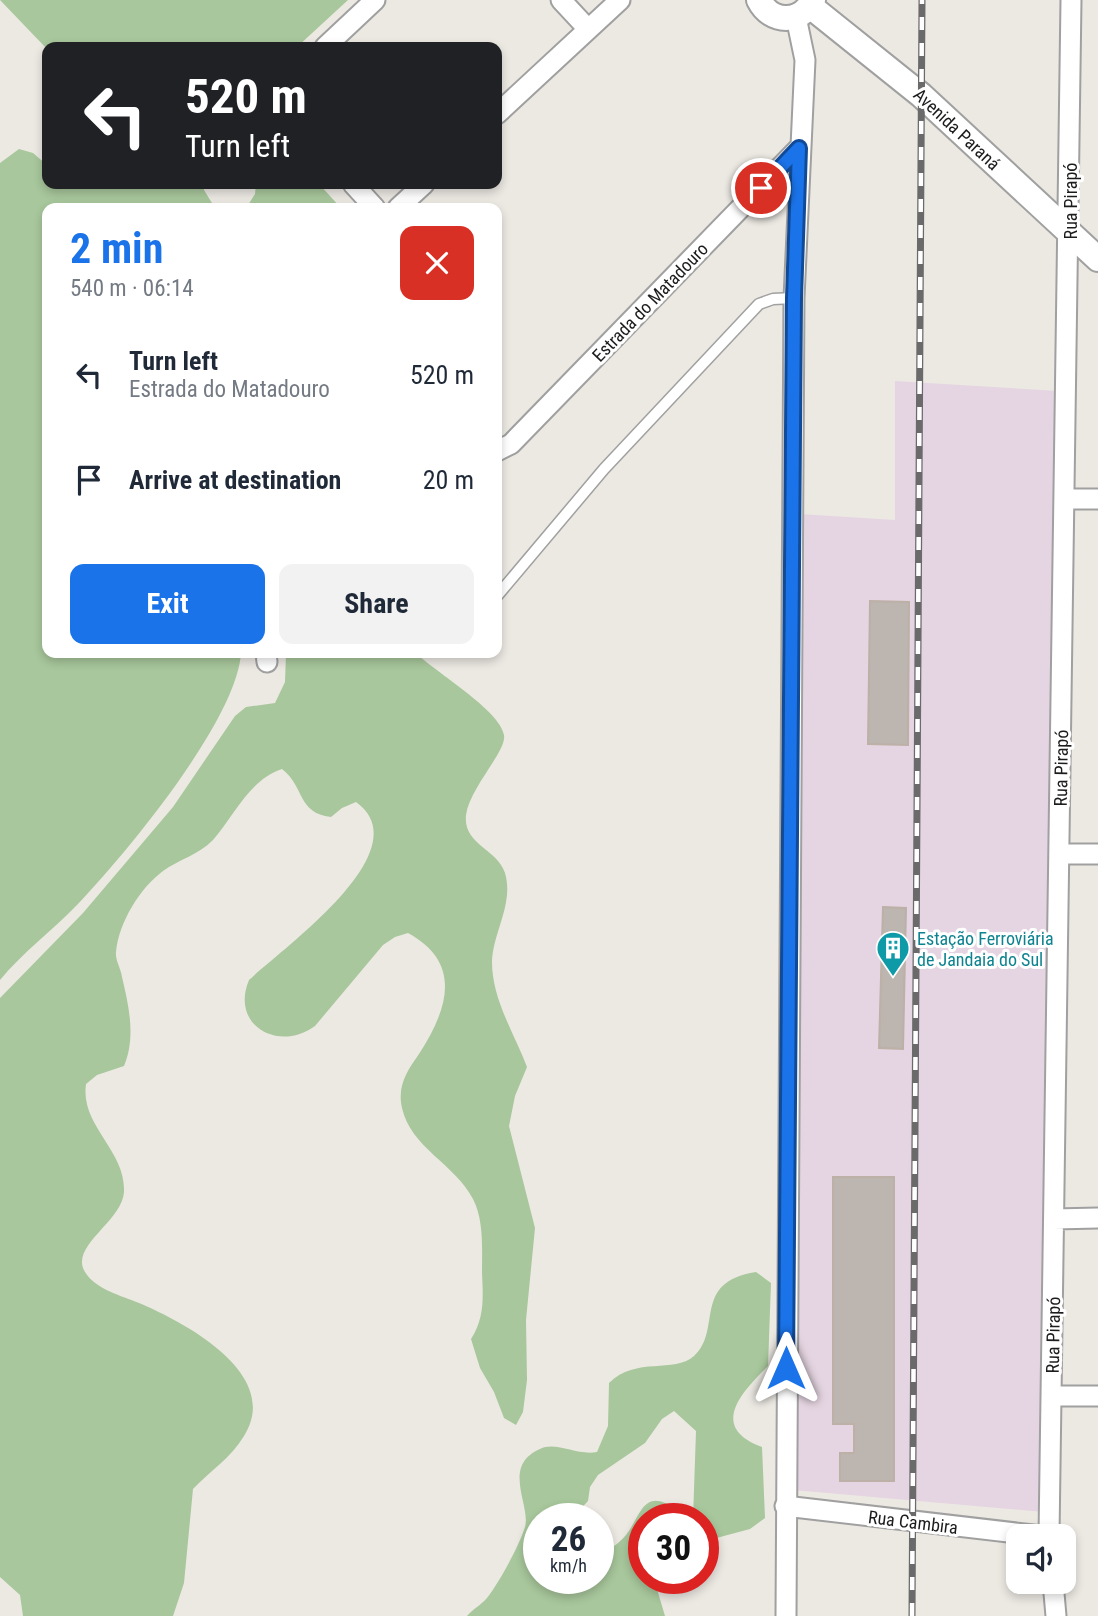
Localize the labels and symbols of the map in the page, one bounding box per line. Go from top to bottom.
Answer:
street label: Avenida Paraná [910,84,1004,174]
pin [731,158,791,218]
street label: Rua Pirapó [1060,163,1081,239]
street label: Estrada do Matadouro [588,238,712,366]
street label: Rua Pirapó [1050,729,1072,807]
place label: Estação Ferroviária de Jandaia do Sul [917,928,1054,970]
building icon: Estação Ferroviária de Jandaia do Sul [874,929,912,978]
street label: Rua Pirapó [1042,1296,1064,1374]
position arrow [749,1331,823,1405]
speed limit sign: 30 [628,1503,719,1594]
street label: Rua Cambira [867,1506,959,1538]

